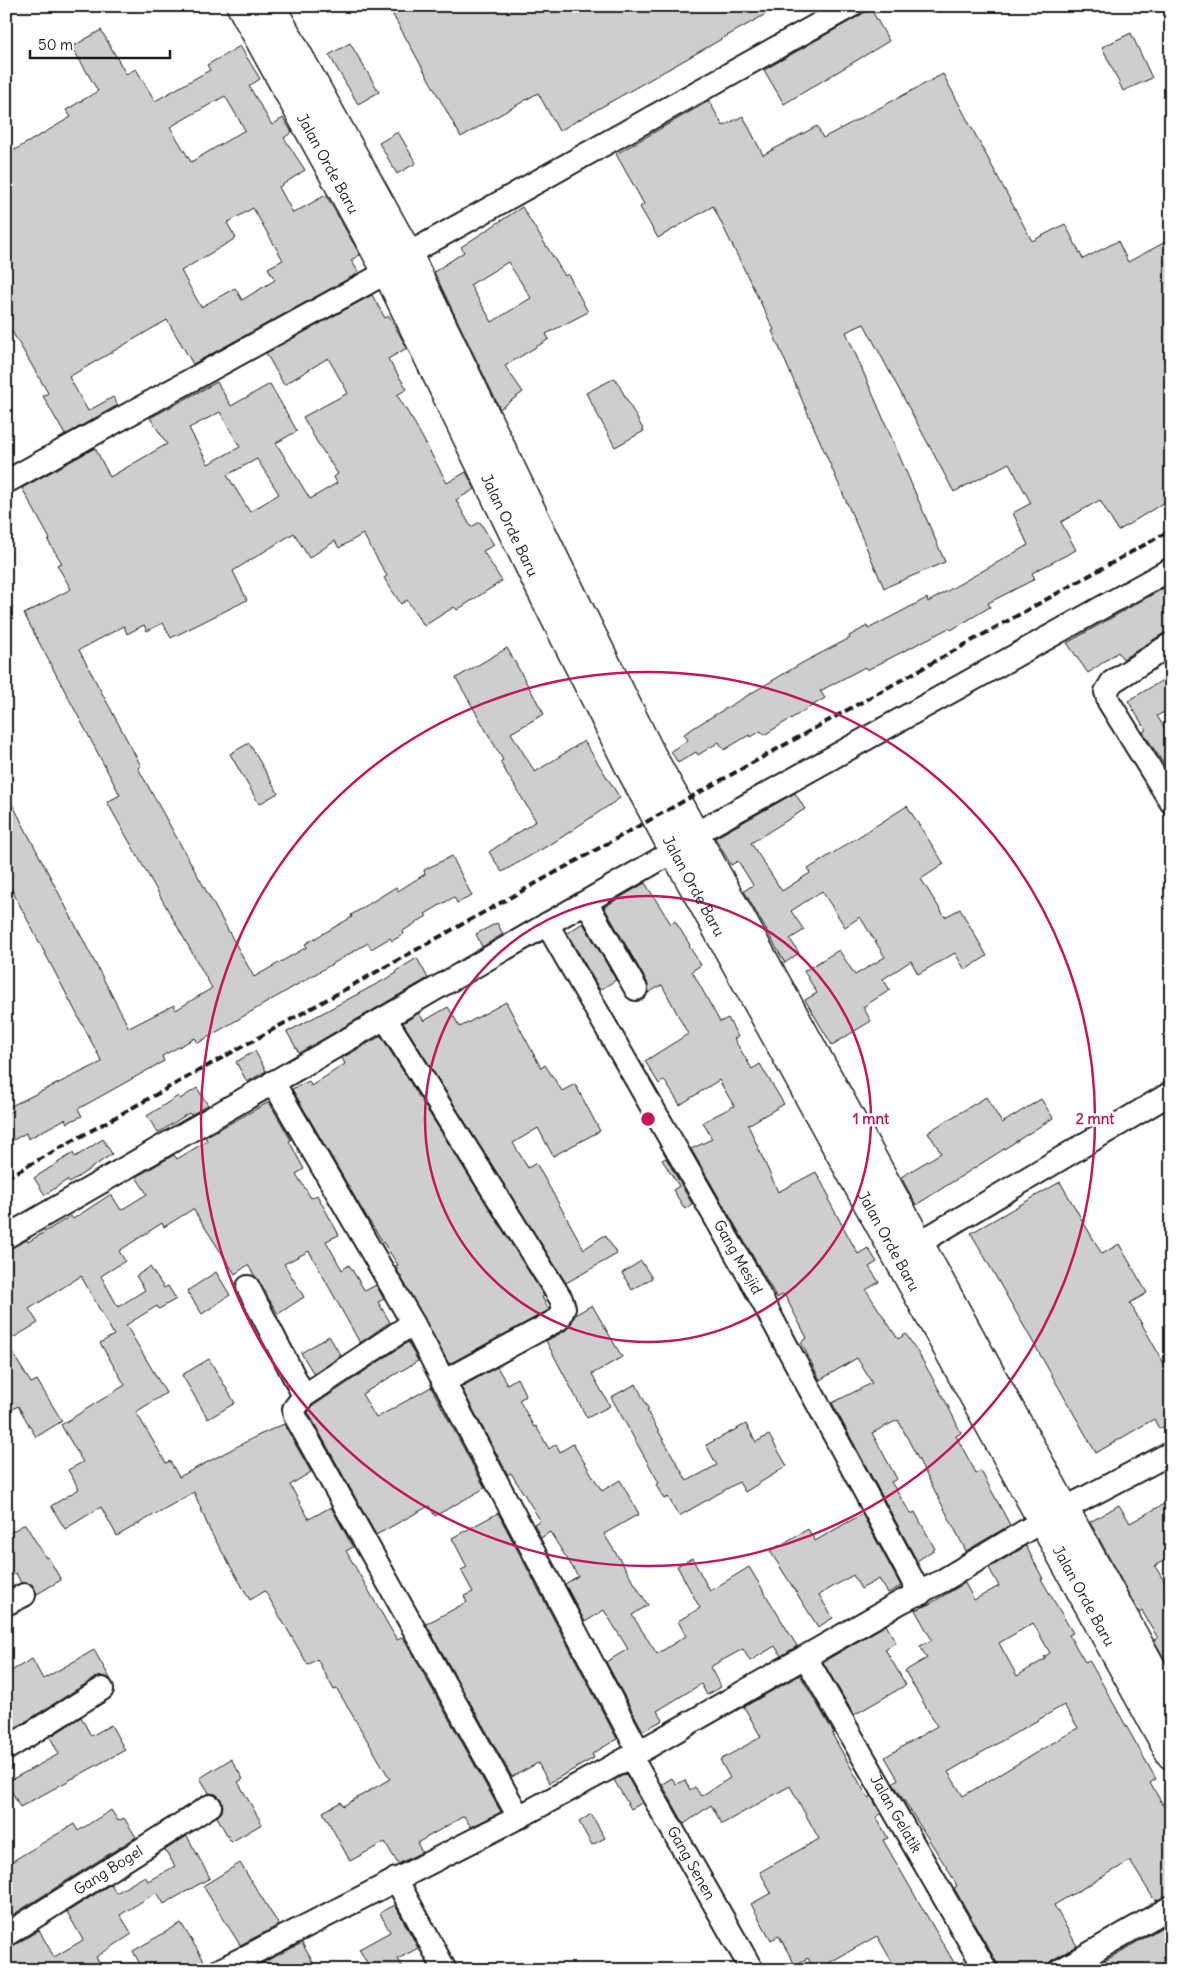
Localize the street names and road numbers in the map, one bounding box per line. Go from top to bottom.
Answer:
street label: Jalan Orde Baru [293,110,363,217]
street label: Jalan Orde Baru [477,471,543,580]
street label: Jalan Orde Baru [659,833,729,940]
street label: Jalan Orde Baru [854,1187,924,1295]
street label: Gang Mesjid [710,1216,767,1298]
street label: Jalan Orde Baru [1049,1542,1119,1650]
street label: Jalan Gelatik [866,1771,927,1857]
street label: Gang Senen [663,1823,720,1903]
street label: Gang Bogel [70,1841,146,1899]

